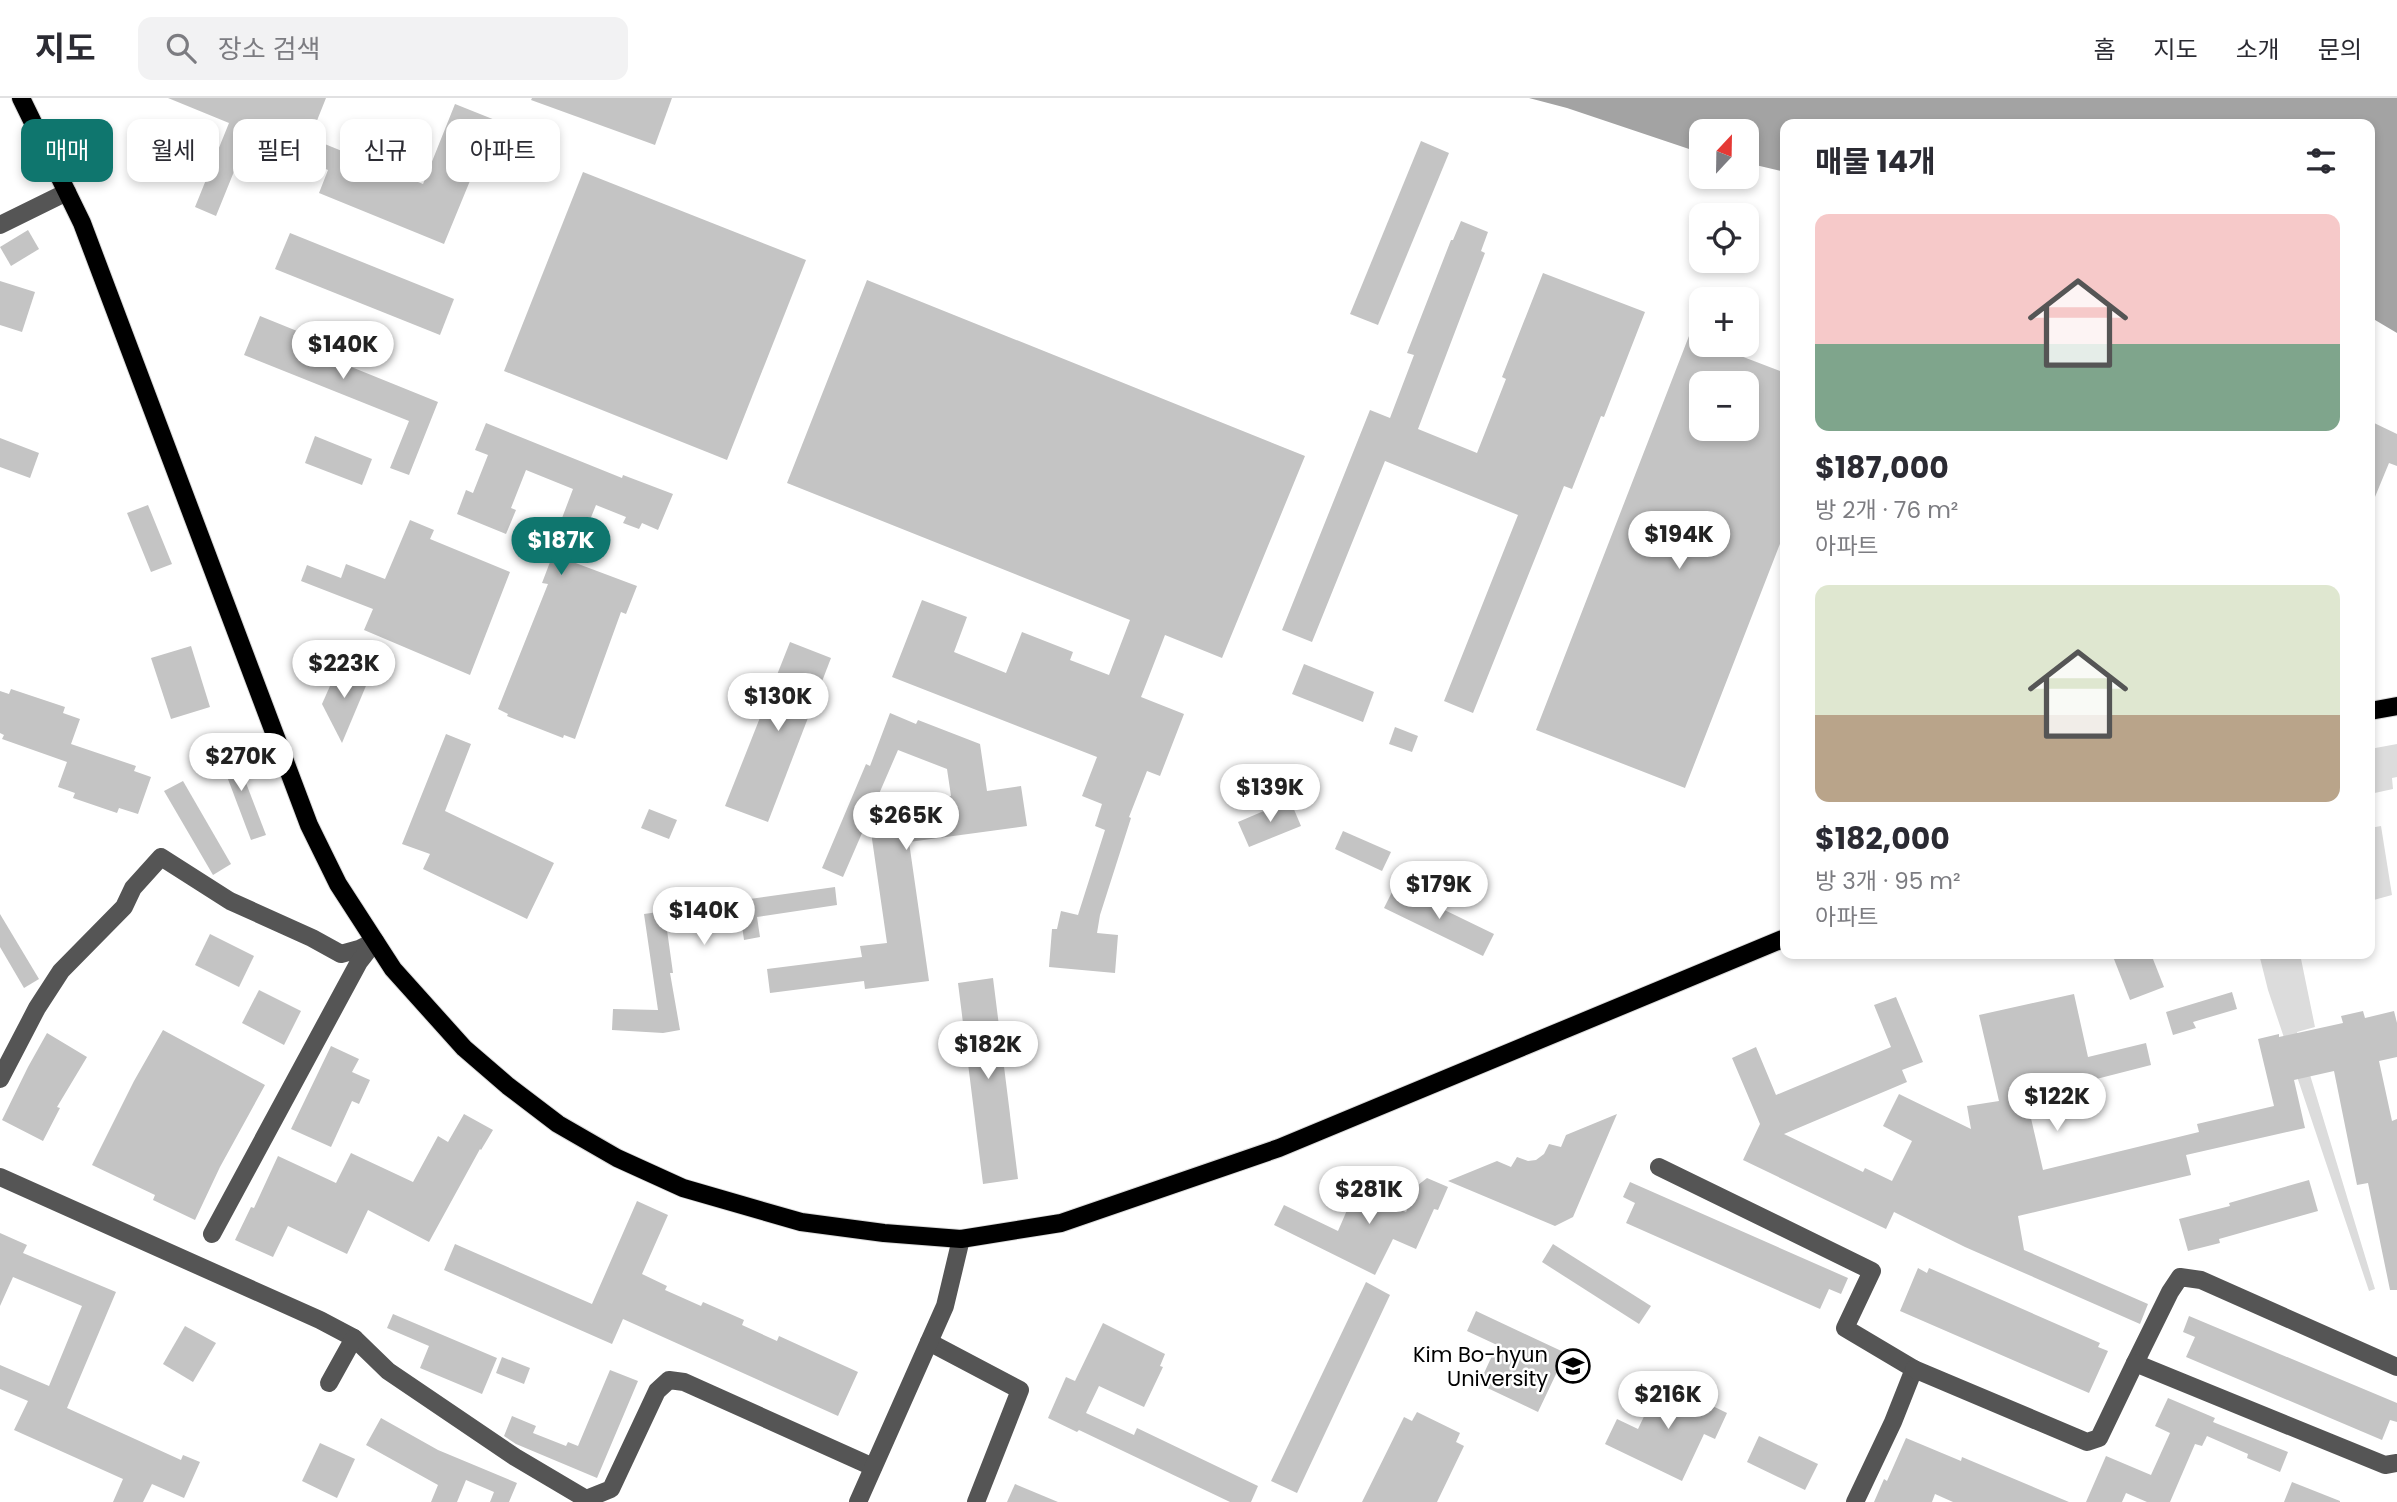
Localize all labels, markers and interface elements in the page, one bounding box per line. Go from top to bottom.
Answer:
search box [138,17,628,80]
text: 지도 [35,25,96,72]
icon: search [162,29,200,67]
text: 장소 검색 [218,31,320,67]
text: 홈 [2093,33,2115,66]
text: 지도 [2153,33,2198,66]
text: 소개 [2236,33,2280,66]
text: 문의 [2318,33,2362,66]
chip: 매매 [21,119,113,182]
chip: 월세 [127,119,219,182]
chip: 필터 [233,119,326,182]
chip: 신규 [340,119,432,182]
chip: 아파트 [446,119,560,182]
north arrow [1689,119,1759,189]
map controls [1689,119,1759,441]
text: 매물 14개 [1815,140,1936,183]
icon: filters [2302,142,2340,180]
button: locate [1689,203,1759,273]
icon: home [2015,260,2141,386]
button: + [1689,287,1759,357]
pin: $140K [294,322,392,381]
text: $140K [308,328,378,360]
button: − [1689,371,1759,441]
text: $187,000 [1815,446,1949,489]
text: 방 2개 · 76 m² [1815,494,1958,526]
pin: $194K [1630,512,1728,571]
pin: $187K [512,518,610,577]
text: $194K [1644,518,1714,550]
text: $187K [527,524,595,556]
text: 아파트 [1815,530,1878,562]
icon: home [2015,631,2141,757]
pin: $223K [295,640,393,700]
text: $223K [308,647,380,679]
pin: $130K [729,674,827,733]
text: $130K [744,680,812,712]
pin: $270K [192,734,290,793]
text: $270K [205,740,277,772]
pin: $139K [1221,764,1319,824]
text: $139K [1236,771,1304,803]
pin: $265K [857,792,955,852]
text: $265K [869,799,943,831]
text: $182,000 [1815,817,1950,860]
pin: $179K [1390,862,1488,921]
text: 방 3개 · 95 m² [1815,865,1961,897]
text: $179K [1406,868,1472,900]
pin: $140K [655,888,753,947]
text: $140K [669,894,739,926]
text: 아파트 [1815,901,1878,933]
pin: $182K [939,1021,1037,1081]
text: $182K [954,1028,1022,1060]
pin: $122K [2008,1074,2106,1133]
text: $122K [2024,1080,2090,1112]
pin: $281K [1320,1166,1418,1226]
text: $281K [1335,1173,1403,1205]
place label: Kim Bo-hyun University [1413,1340,1548,1393]
school or university icon: Kim Bo-hyun University [1554,1347,1592,1385]
pin: $216K [1619,1372,1717,1431]
text: $216K [1634,1378,1702,1410]

